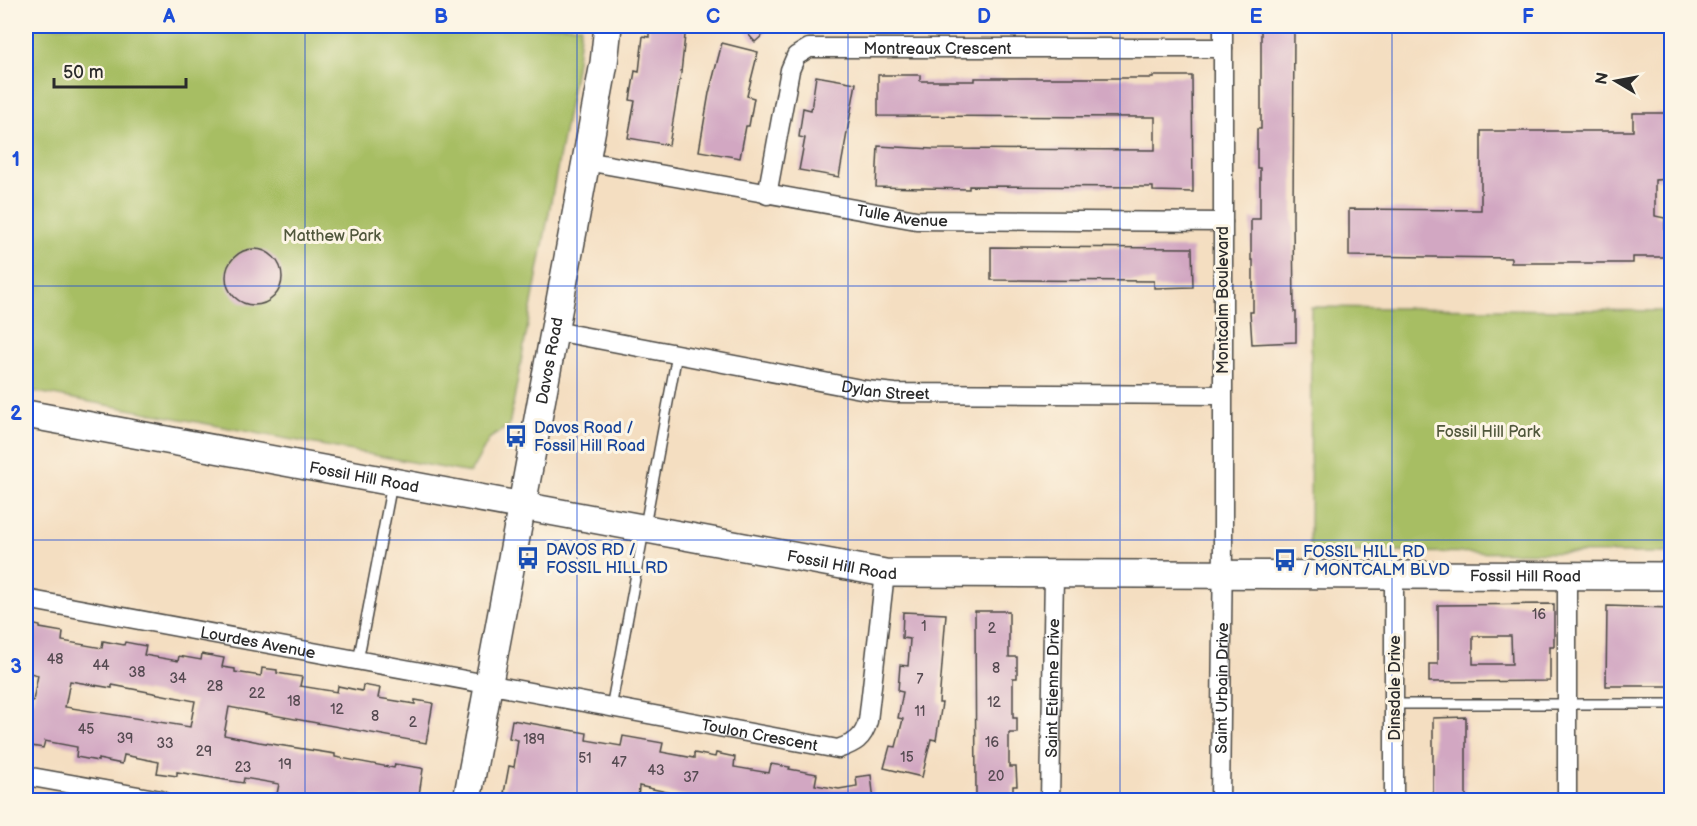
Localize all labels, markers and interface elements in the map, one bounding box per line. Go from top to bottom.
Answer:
text: A [162,5,176,29]
text: B [434,5,448,29]
text: C [706,5,720,29]
text: D [977,5,991,29]
text: E [1250,5,1263,29]
text: F [1522,5,1534,29]
street label: Montreaux Crescent [863,40,1011,59]
scale bar [54,51,186,89]
north arrow [1586,51,1646,111]
text: 50 m [63,62,104,83]
text: N [1592,71,1613,86]
text: 1 [12,148,20,172]
street label: Tulle Avenue [855,202,948,232]
street label: Montcalm Boulevard [1214,226,1233,374]
park label: Matthew Park [283,227,381,246]
street label: Davos Road [533,316,568,406]
street label: Dylan Street [840,378,930,404]
text: 2 [10,402,22,426]
place label: Davos Road / Fossil Hill Road [534,419,645,456]
bus stop icon: Davos Road / Fossil Hill Road [503,423,529,449]
park label: Fossil Hill Park [1436,423,1540,442]
street label: Fossil Hill Road [308,459,420,498]
place label: DAVOS RD / FOSSIL HILL RD [546,541,668,578]
place label: FOSSIL HILL RD / MONTCALM BLVD [1303,543,1450,580]
bus stop icon: DAVOS RD / FOSSIL HILL RD [515,545,541,571]
street label: Fossil Hill Road [785,547,897,584]
bus stop icon: FOSSIL HILL RD / MONTCALM BLVD [1272,547,1298,573]
street label: Fossil Hill Road [1470,567,1581,587]
house number: 16 [1532,606,1546,623]
house number: 1 [921,618,927,635]
street label: Saint Etienne Drive [1043,618,1064,758]
house number: 2 [988,620,997,637]
street label: Saint Urbain Drive [1213,622,1233,754]
street label: Lourdes Avenue [199,623,317,663]
street label: Dinsdale Drive [1386,635,1405,741]
house number: 48 [47,651,63,668]
text: 3 [10,655,22,679]
house number: 44 [92,657,110,674]
house number: 8 [992,660,1000,677]
house number: 38 [129,664,145,681]
house number: 34 [169,670,187,687]
house number: 7 [917,671,924,688]
house number: 28 [207,678,223,695]
house number: 22 [249,685,266,702]
house number: 18 [287,693,301,710]
house number: 12 [987,694,1002,711]
house number: 12 [330,701,345,718]
house number: 11 [915,703,925,720]
house number: 8 [371,708,379,725]
house number: 2 [409,714,418,731]
street label: Toulon Crescent [700,716,819,756]
house number: 45 [78,721,94,738]
house number: 39 [117,730,133,747]
house number: 189 [523,731,545,748]
house number: 16 [985,734,999,751]
house number: 33 [156,735,174,752]
house number: 29 [196,743,212,760]
house number: 15 [900,749,914,766]
house number: 51 [578,750,592,767]
house number: 47 [611,754,627,771]
house number: 19 [278,756,292,773]
house number: 23 [235,759,251,776]
house number: 43 [647,762,665,779]
house number: 20 [988,768,1004,785]
house number: 37 [683,769,699,786]

